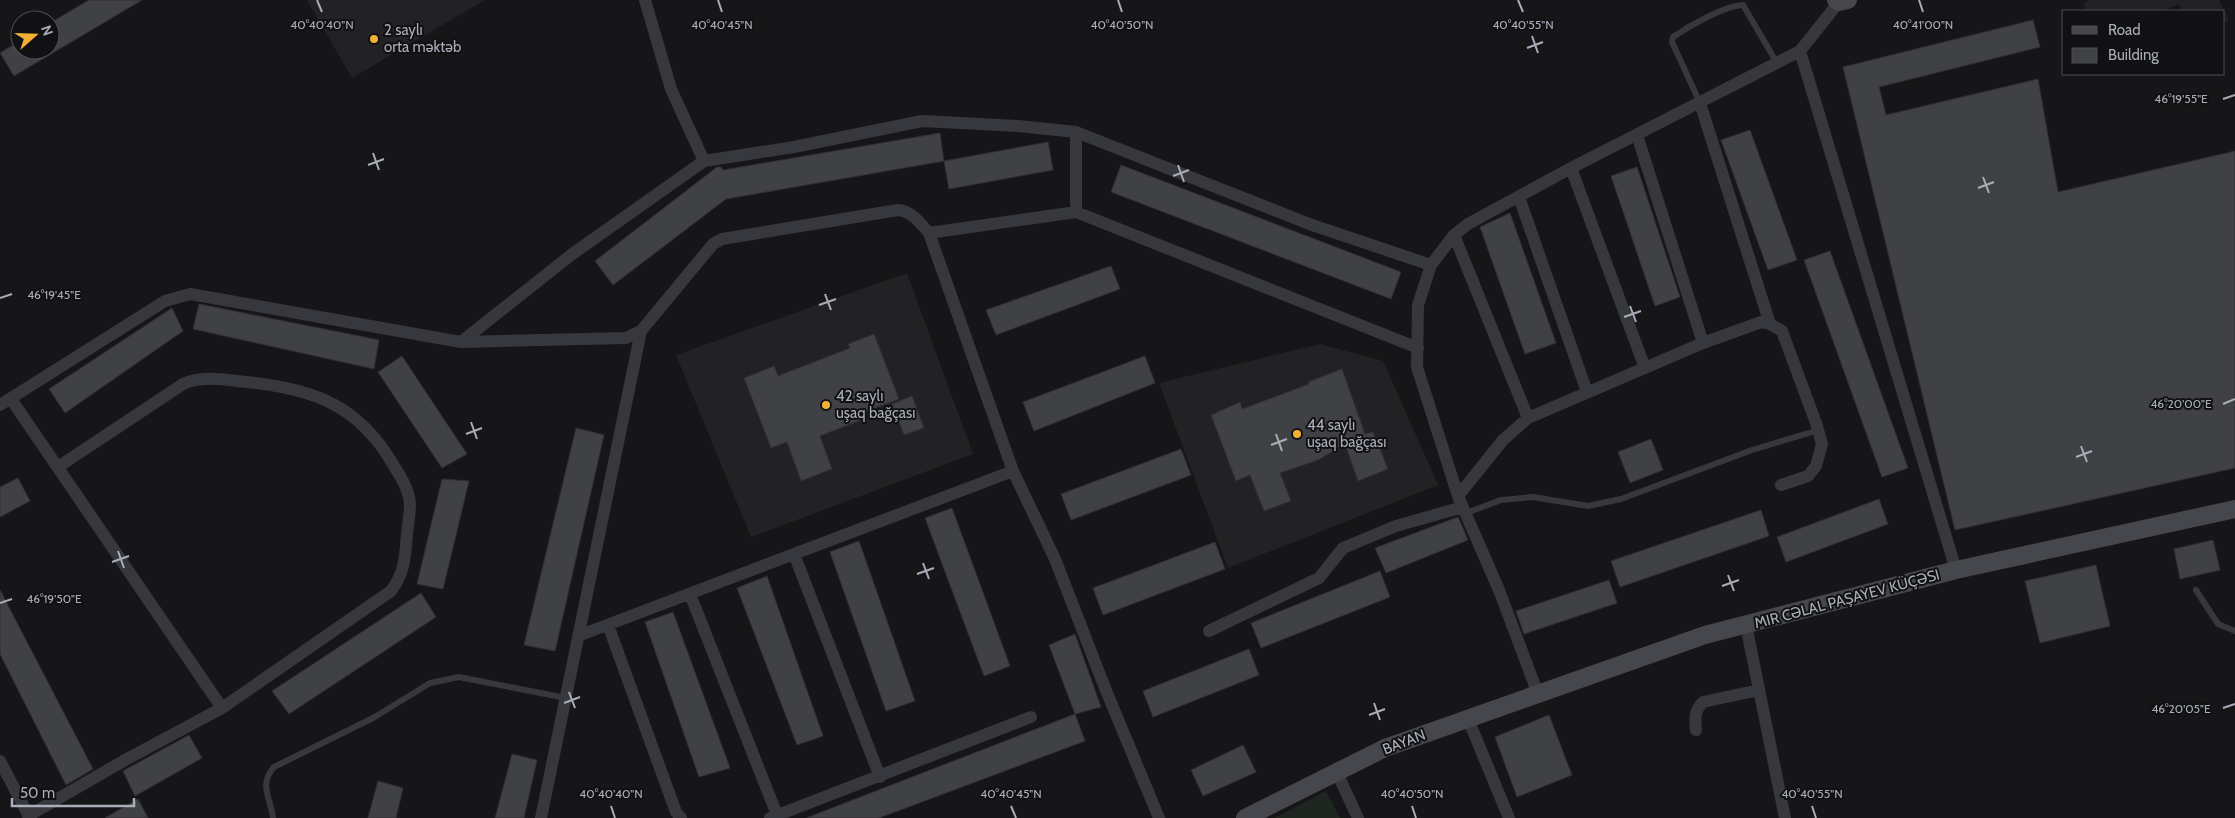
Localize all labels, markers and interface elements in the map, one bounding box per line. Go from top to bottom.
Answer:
north arrow [10,10,60,60]
legend [2062,10,2225,75]
text: 40°40'40"N [290,17,354,32]
text: 40°40'45"N [691,17,753,32]
text: 40°40'50"N [1090,17,1154,32]
text: 40°40'55"N [1492,17,1554,32]
text: 40°41'00"N [1893,17,1953,32]
place label: 2 saylı orta məktəb [384,21,461,56]
text: Road [2108,21,2141,39]
text: N [37,23,57,38]
marker: 2 saylı orta məktəb [368,33,380,45]
text: Building [2108,46,2159,64]
text: 46°19'55"E [2154,91,2208,106]
text: 46°19'45"E [27,287,81,302]
place label: 42 saylı uşaq bağçası [836,387,915,422]
text: 46°20'00"E [2150,396,2212,411]
marker: 42 saylı uşaq bağçası [820,399,832,411]
place label: 44 saylı uşaq bağçası [1307,416,1386,451]
marker: 44 saylı uşaq bağçası [1291,428,1303,440]
street label: MIR CƏLAL PAŞAYEV KÜÇƏSI [1752,566,1942,632]
text: 46°19'50"E [26,591,82,606]
text: 46°20'05"E [2151,701,2211,716]
street label: BAYAN [1380,726,1428,758]
scale bar [12,776,135,808]
text: 50 m [20,784,55,802]
text: 40°40'40"N [579,786,643,801]
text: 40°40'45"N [980,786,1042,801]
text: 40°40'50"N [1380,786,1444,801]
text: 40°40'55"N [1781,786,1843,801]

